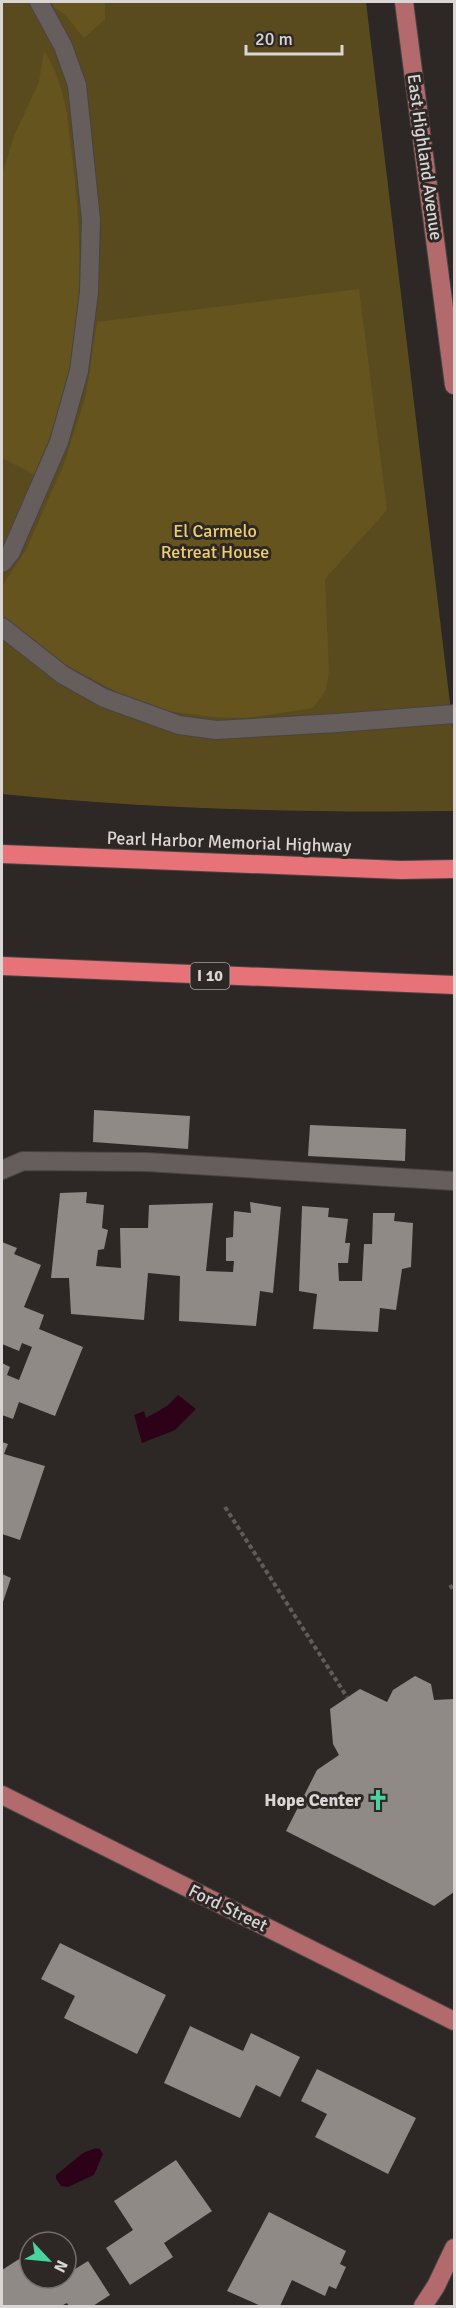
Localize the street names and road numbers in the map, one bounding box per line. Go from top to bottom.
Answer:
street label: East Highland Avenue [402,72,448,242]
street label: Pearl Harbor Memorial Highway [106,827,352,857]
road number: I 10 [190,963,230,989]
street label: Ford Street [185,1879,271,1937]

